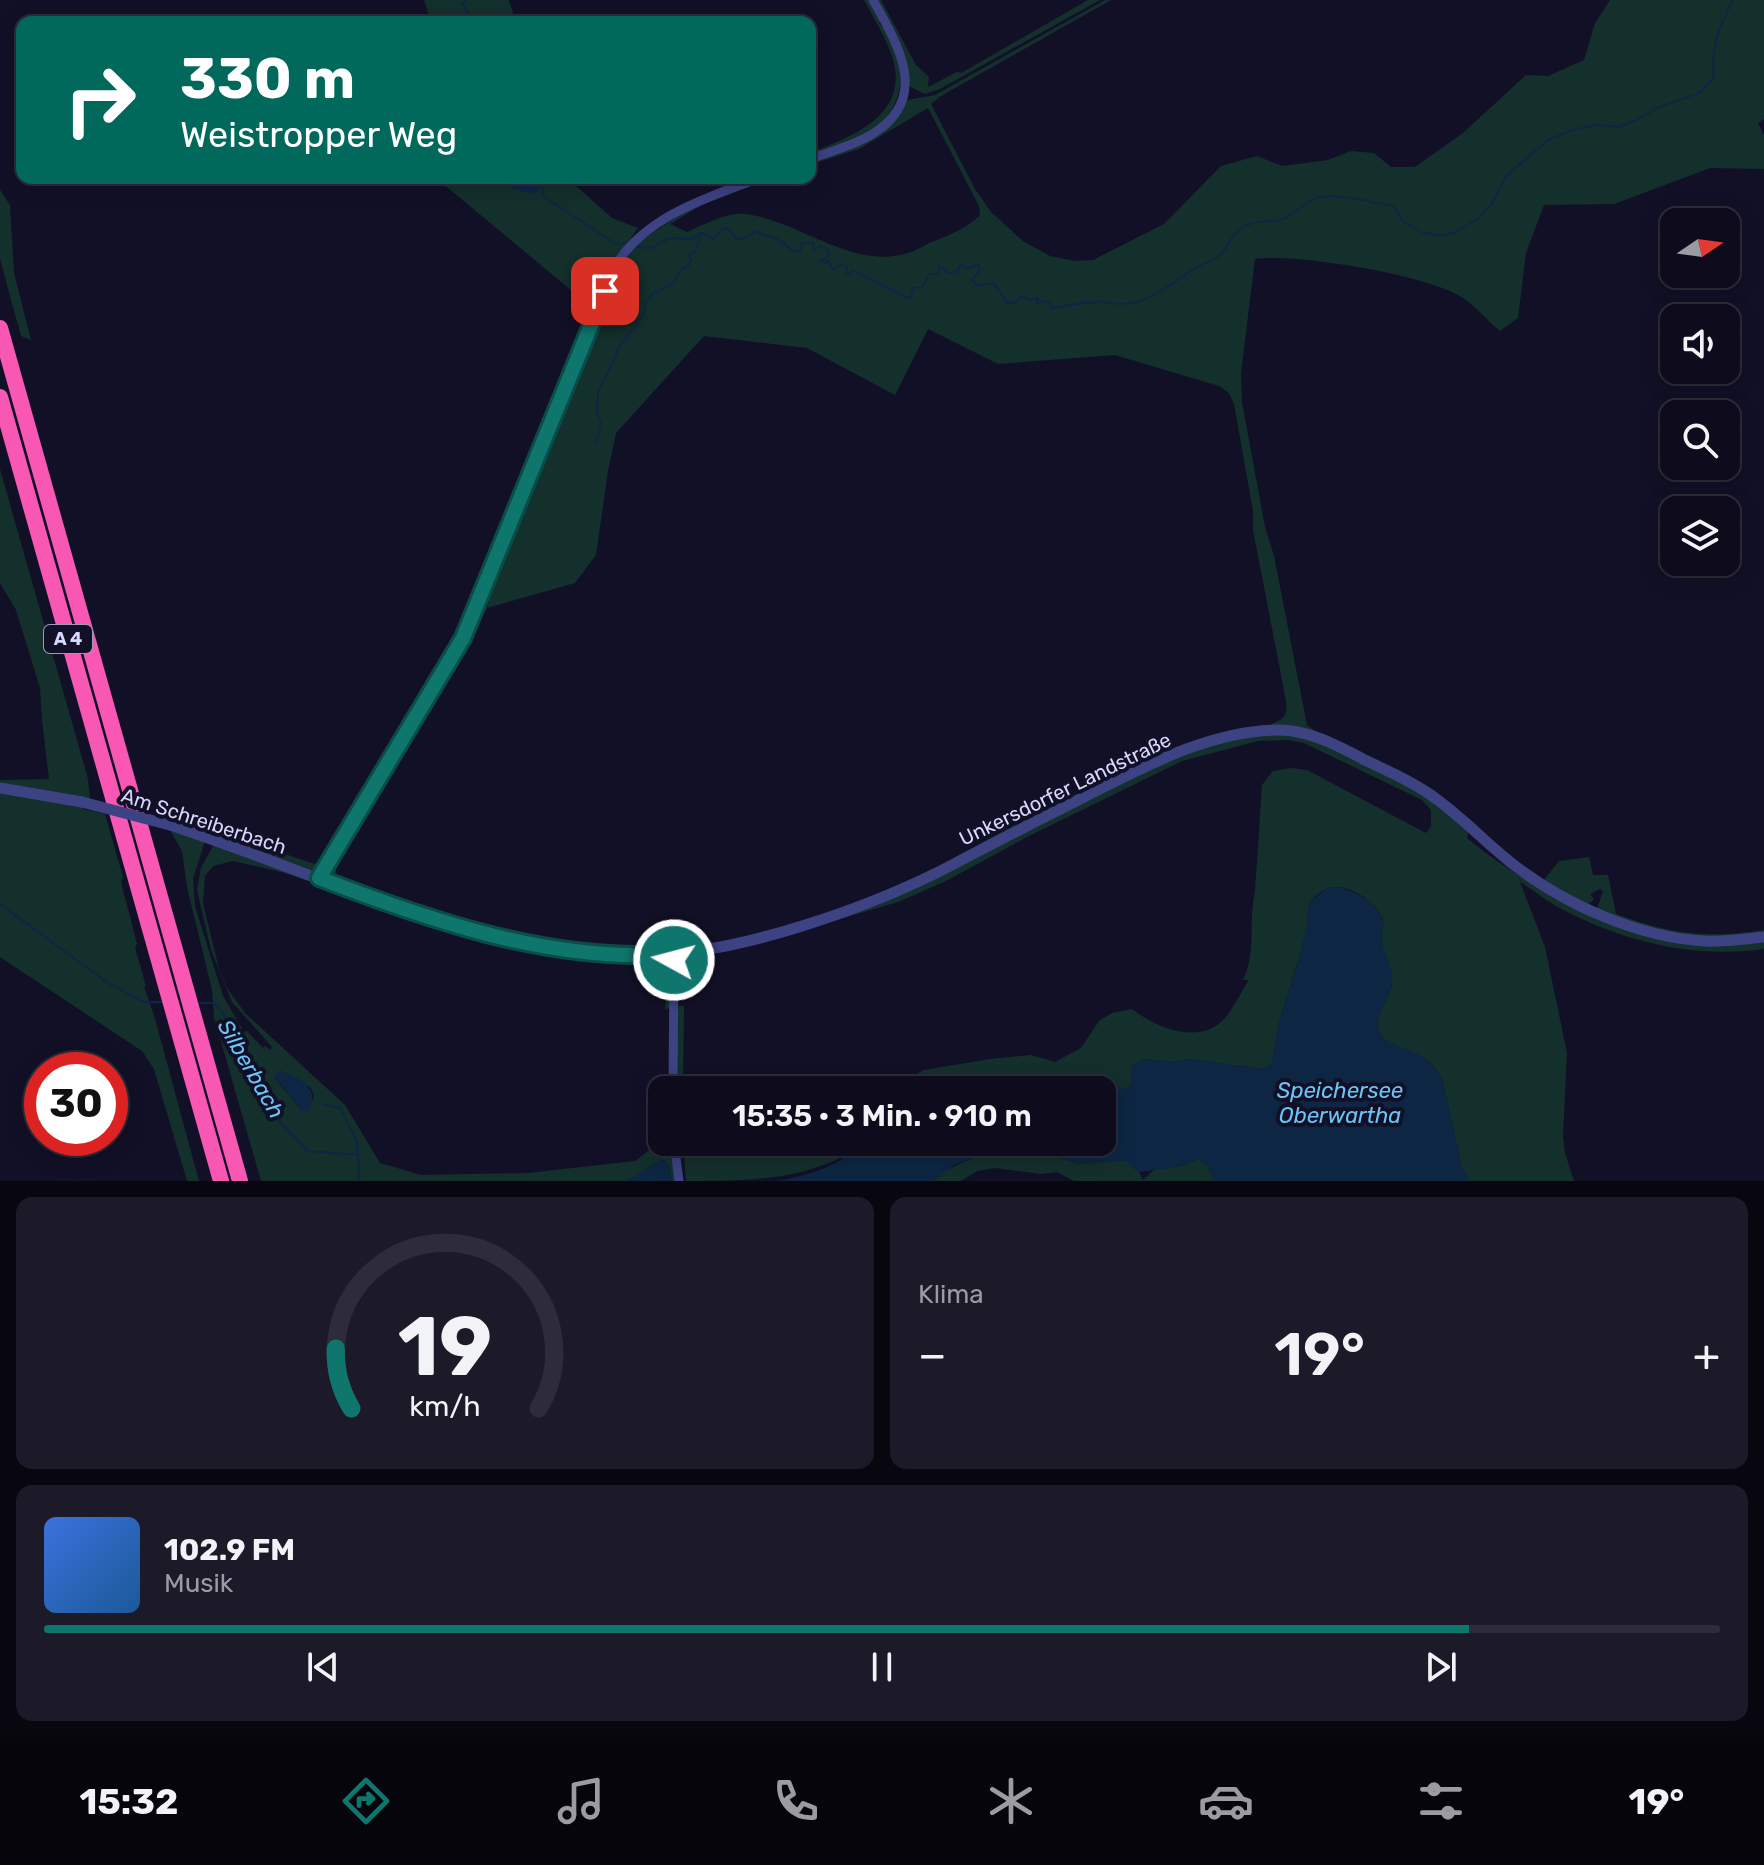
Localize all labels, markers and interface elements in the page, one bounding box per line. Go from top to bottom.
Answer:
text: 330 m [180,46,355,112]
icon: right [48,48,152,152]
text: Weistropper Weg [180,113,457,156]
north arrow [1660,208,1740,288]
map controls [1660,208,1740,576]
pin [571,257,639,325]
icon: arrive [583,269,627,313]
button: sound [1660,304,1740,384]
button: search [1660,400,1740,480]
button: layers [1660,496,1740,576]
road number: A 4 [44,625,92,653]
street label: Unkersdorfer Landstraße [955,727,1175,851]
street label: Am Schreiberbach [118,783,290,859]
position arrow [632,918,716,1002]
water label: Silberbach [212,1015,290,1123]
speed limit sign: 30 [24,1052,128,1156]
water label: Speichersee Oberwartha [1277,1077,1403,1129]
text: 15:35 · 3 Min. · 910 m [732,1098,1032,1134]
text: Klima [918,1279,984,1310]
text: 19 [398,1297,492,1396]
text: 19° [1274,1319,1365,1390]
text: − [918,1329,947,1381]
text: + [1693,1329,1720,1381]
text: km/h [409,1389,481,1423]
text: 102.9 FM [164,1532,295,1568]
text: Musik [164,1568,233,1599]
icon: previous [301,1645,345,1689]
icon: pause [860,1645,904,1689]
icon: next [1419,1645,1463,1689]
icon: directions [338,1773,394,1829]
icon: music [553,1773,609,1829]
icon: phone [768,1773,824,1829]
icon: climate [983,1773,1039,1829]
icon: car [1198,1773,1254,1829]
icon: filters [1413,1773,1469,1829]
text: 15:32 [80,1780,178,1823]
text: 19° [1629,1780,1684,1823]

